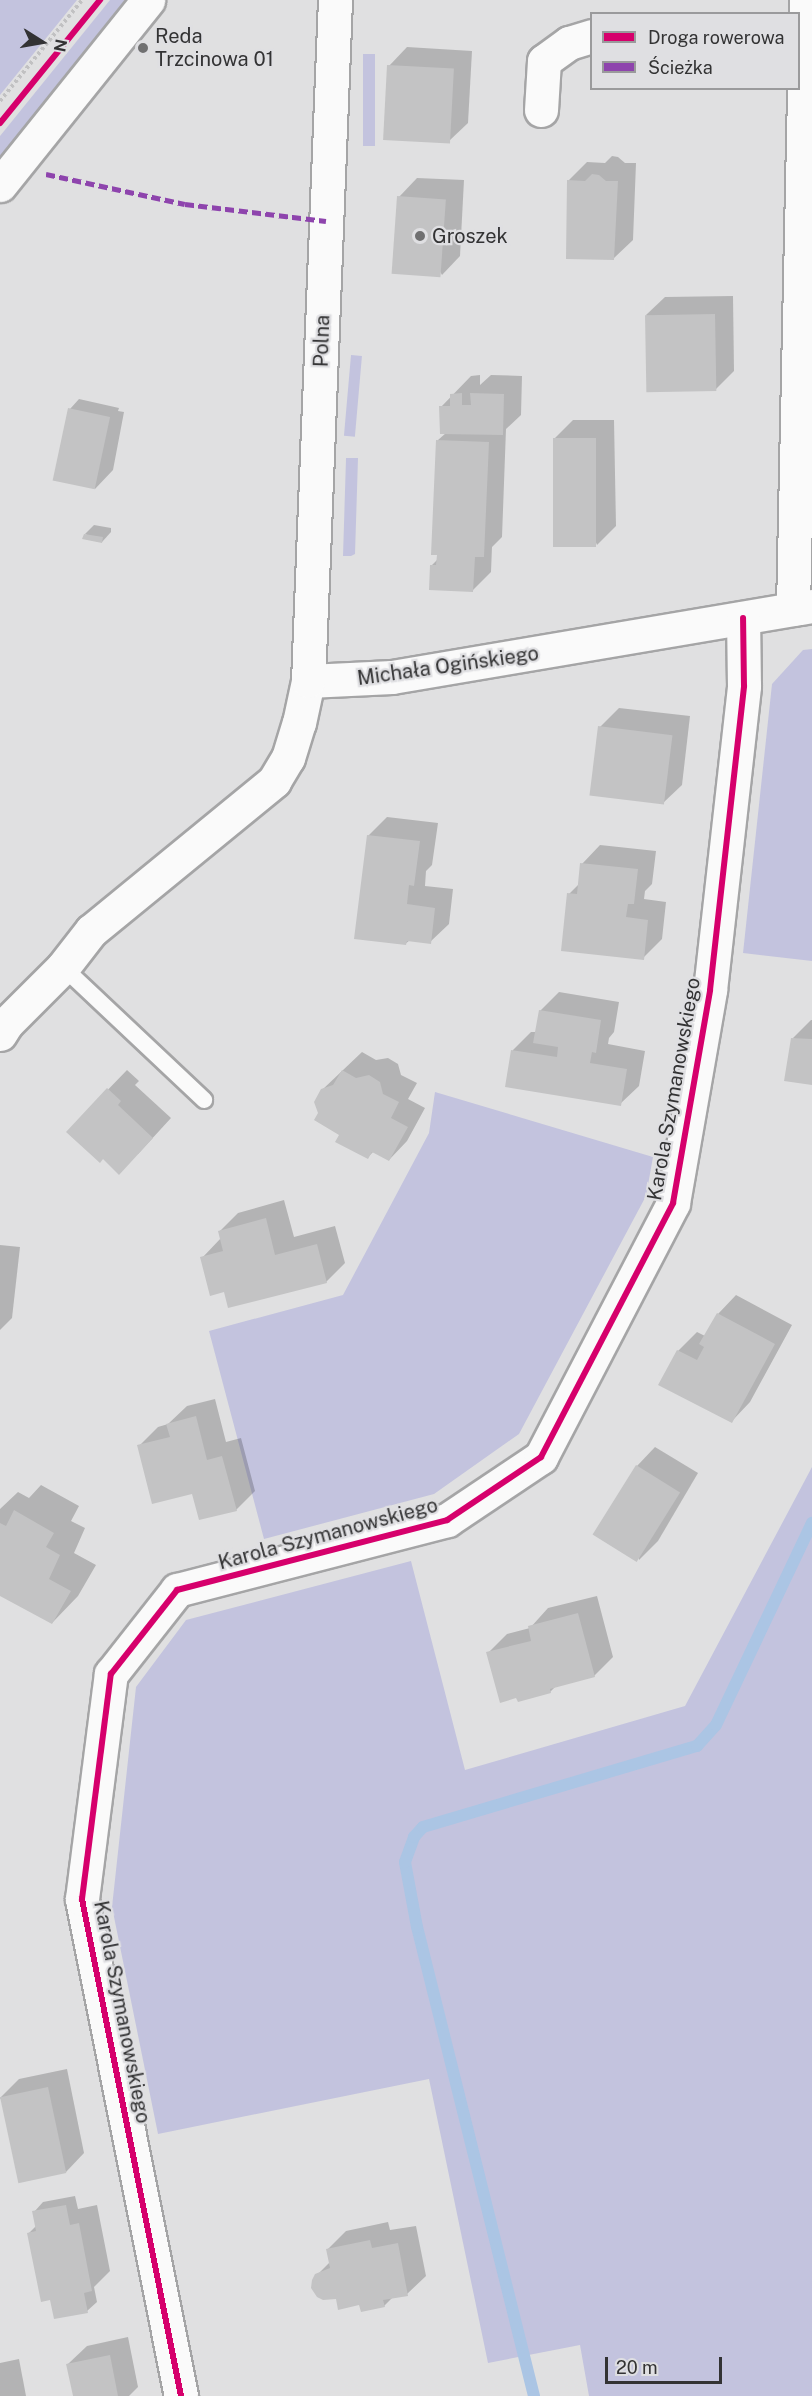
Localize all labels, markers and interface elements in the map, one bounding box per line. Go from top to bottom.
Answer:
north arrow [12,12,72,72]
legend [590,12,800,90]
place label: Reda Trzcinowa 01 [155,24,274,71]
text: Droga rowerowa [648,27,784,48]
text: N [50,38,71,53]
marker: Reda Trzcinowa 01 [136,41,150,55]
text: Ścieżka [648,57,713,78]
place label: Groszek [432,224,508,248]
marker: Groszek [413,229,427,243]
street label: Polna [309,314,335,368]
street label: Michała Ogińskiego [356,641,540,691]
street label: Karola Szymanowskiego [643,976,705,1202]
street label: Karola Szymanowskiego [216,1493,440,1575]
street label: Karola Szymanowskiego [89,1899,155,2125]
scale bar [608,2345,725,2383]
text: 20 m [616,2357,658,2378]

